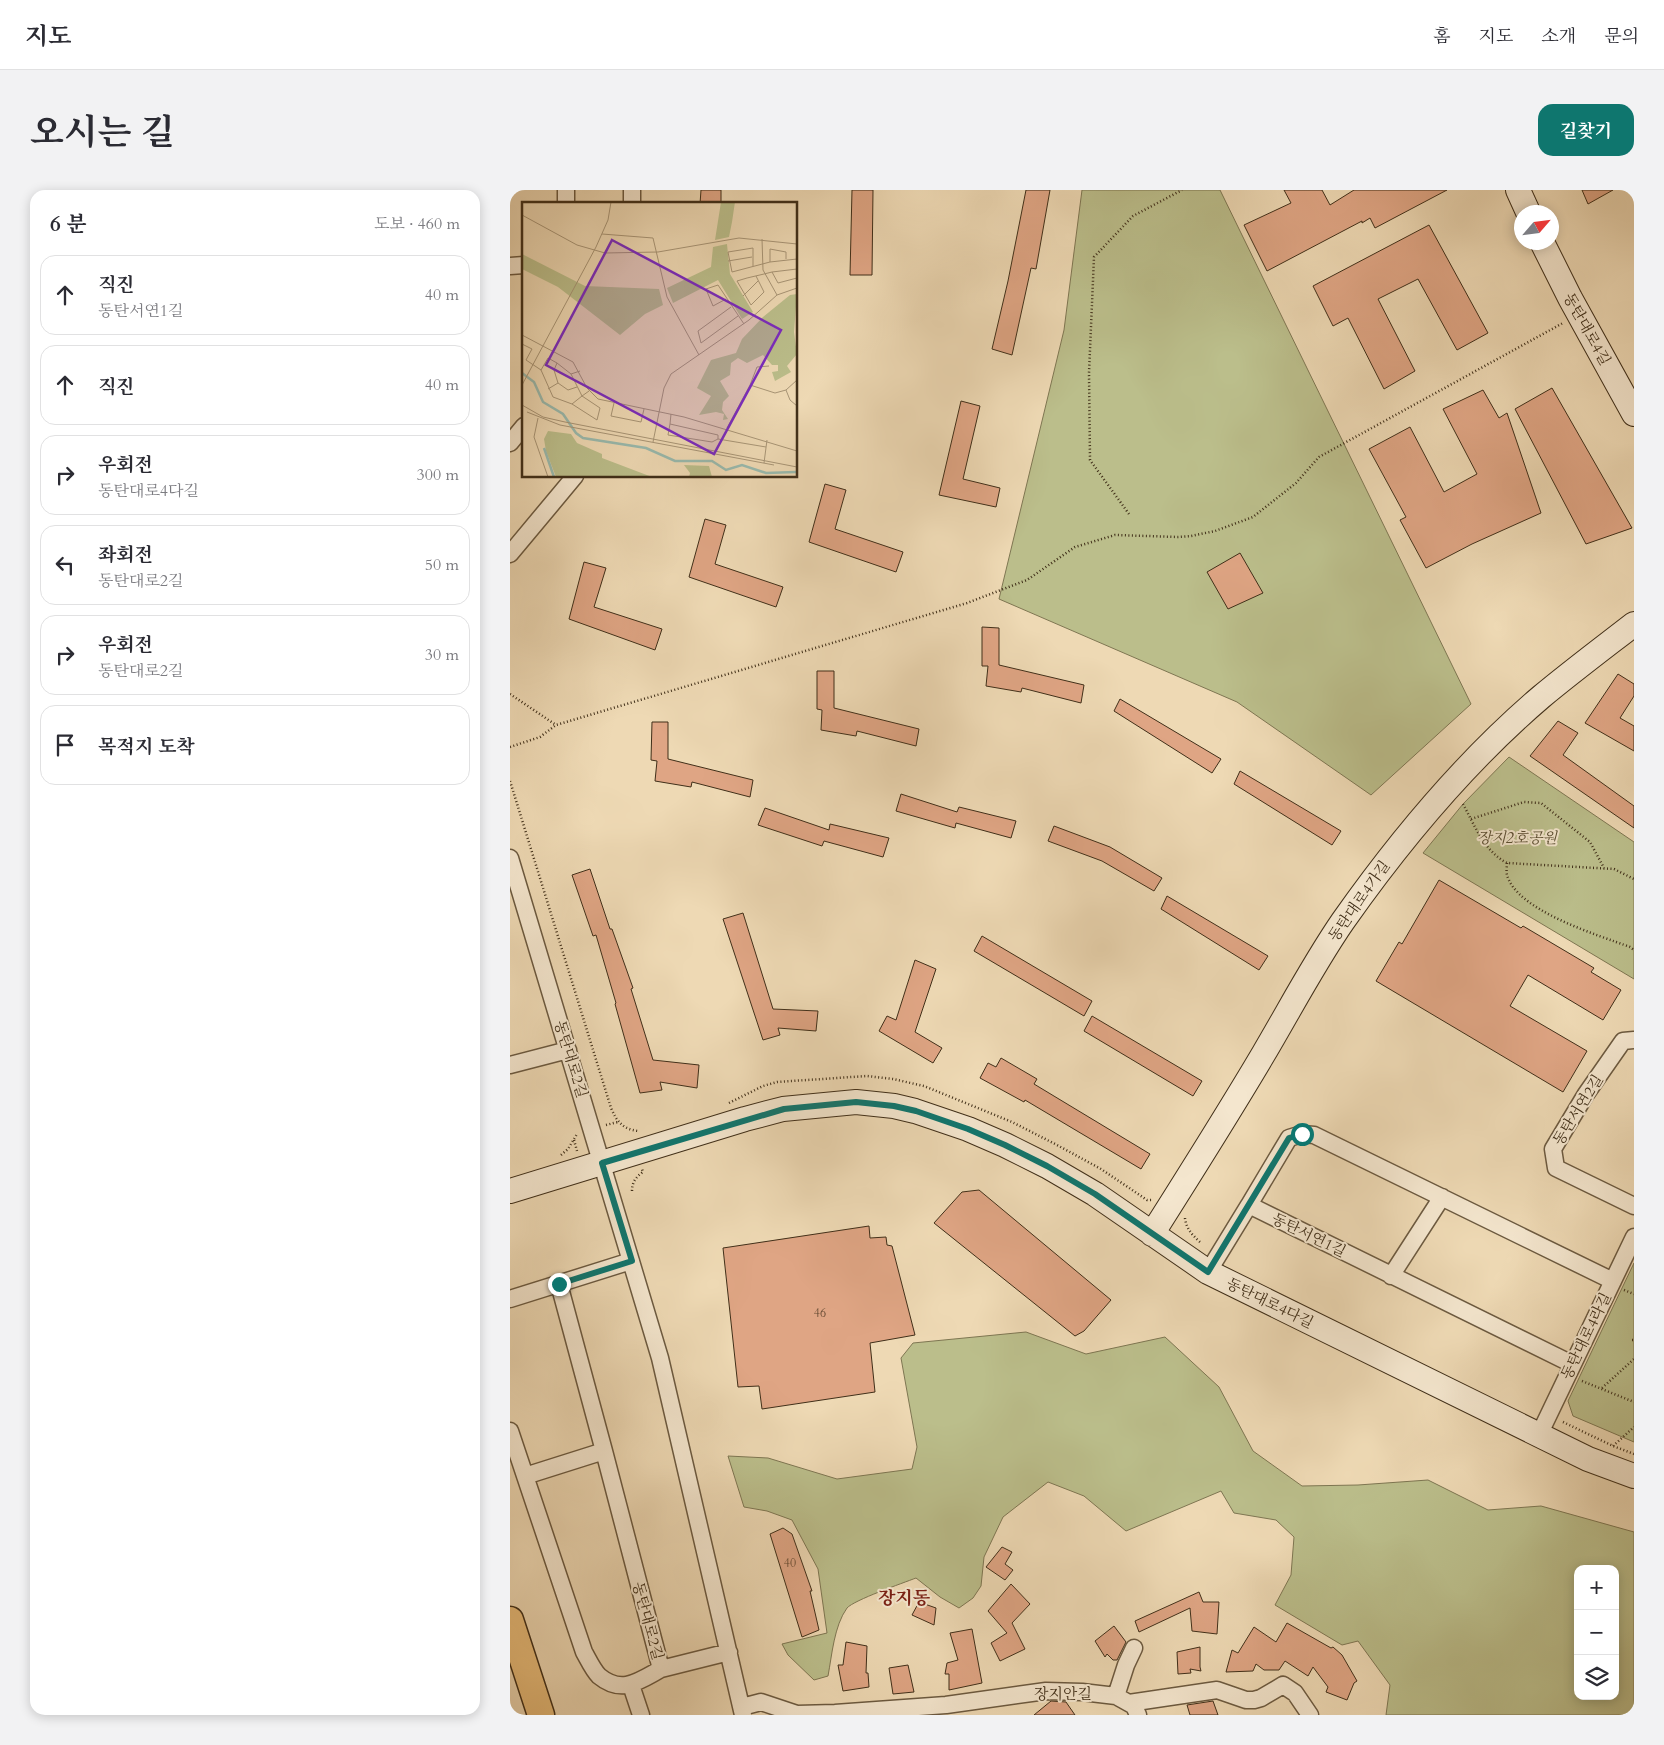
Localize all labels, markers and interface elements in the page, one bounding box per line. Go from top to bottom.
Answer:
text: 지도 [25,20,71,53]
text: 홈 [1433,24,1451,49]
text: 지도 [1479,24,1513,49]
text: 소개 [1541,24,1576,49]
text: 문의 [1604,24,1639,49]
button: 길찾기 [1538,104,1634,156]
text: 오시는 길 [30,109,175,157]
inset map [522,202,798,478]
north arrow [1514,205,1559,250]
text: 6 분 [50,210,87,239]
text: 도보 · 460 m [374,213,460,235]
text: 직진 [98,272,135,298]
icon: ahead [51,281,79,309]
text: 40 m [425,284,459,306]
street label: 동탄대로4길 [1559,289,1615,369]
text: 동탄서연1길 [98,300,183,322]
icon: ahead [51,371,79,399]
text: 직진 [98,374,135,400]
text: 40 m [425,374,459,396]
text: 우회전 [98,452,153,478]
icon: right [51,461,79,489]
text: 300 m [417,464,459,486]
text: 동탄대로4다길 [98,480,199,502]
text: 좌회전 [98,542,153,568]
icon: left [51,551,79,579]
text: 50 m [425,554,459,576]
text: 동탄대로2길 [98,570,183,592]
text: 우회전 [98,632,153,658]
icon: right [51,641,79,669]
text: 30 m [425,644,459,666]
text: 동탄대로2길 [98,660,183,682]
icon: arrive [51,731,79,759]
text: 목적지 도착 [98,734,195,760]
park label: 장지2호공원 [1477,828,1559,848]
street label: 동탄대로4가길 [1324,857,1394,945]
street label: 동탄대로2길 [550,1018,592,1100]
street label: 동탄서연2길 [1548,1071,1608,1149]
route start [1291,1123,1314,1146]
street label: 동탄서연1길 [1269,1208,1349,1262]
route end [548,1273,571,1296]
street label: 동탄대로4다길 [1223,1273,1317,1333]
street label: 동탄대로4라길 [1556,1289,1616,1383]
house number: 46 [814,1305,826,1321]
house number: 40 [784,1555,796,1571]
map controls [1574,1565,1619,1700]
button: + [1574,1565,1619,1610]
street label: 동탄대로2길 [628,1580,668,1662]
district label: 장지동 [878,1586,931,1611]
button: − [1574,1610,1619,1655]
button: layers [1574,1655,1619,1700]
street label: 장지안길 [1034,1684,1092,1704]

